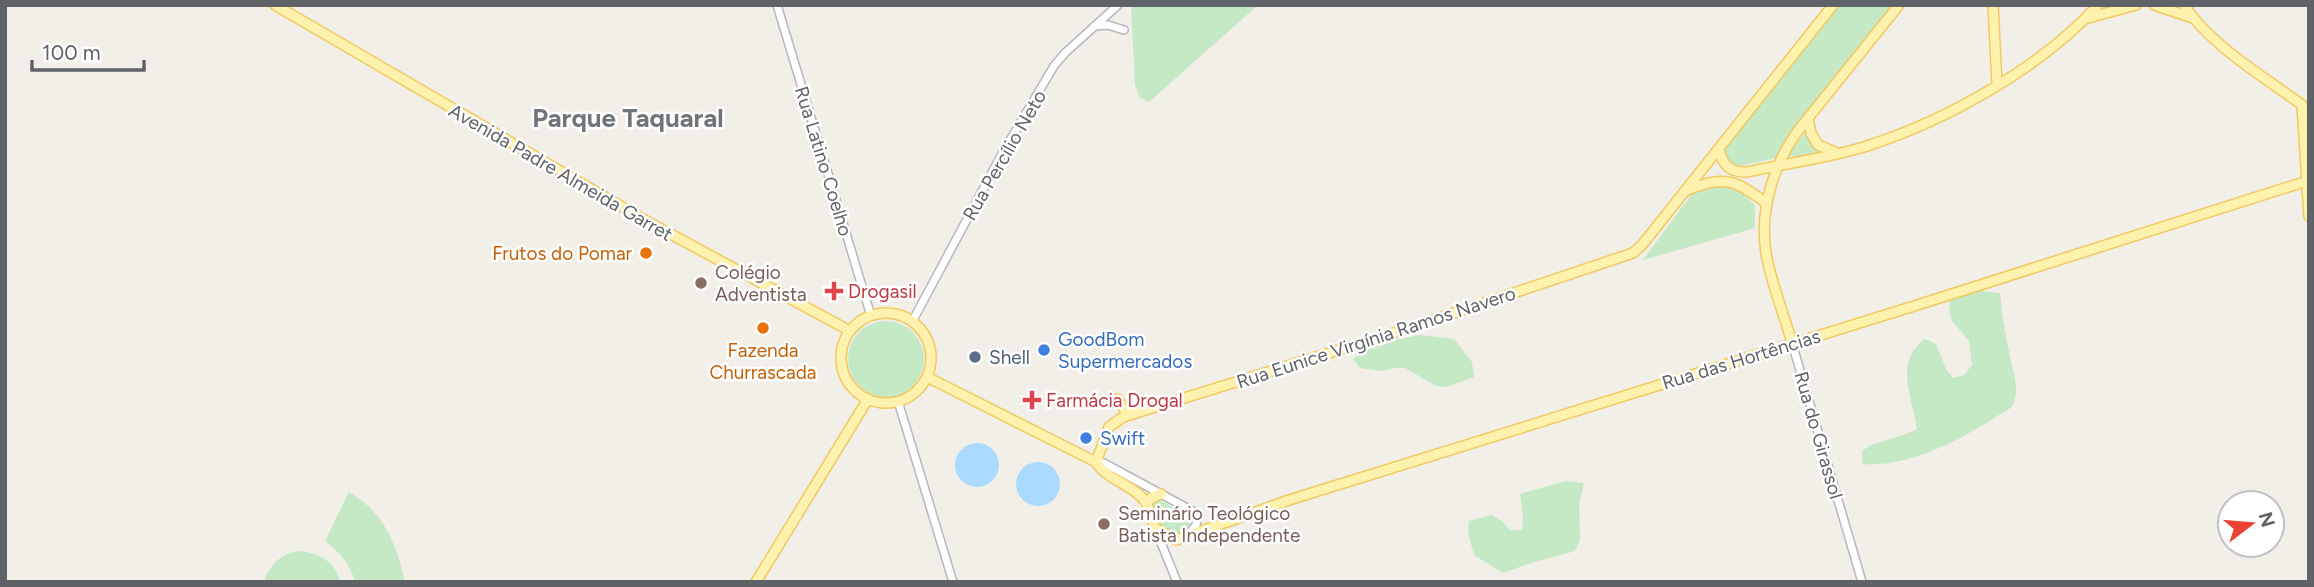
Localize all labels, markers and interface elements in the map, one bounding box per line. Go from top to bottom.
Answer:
scale bar [32,28,144,72]
text: 100 m [42,40,101,65]
street label: Rua Latino Coelho [790,84,857,239]
street label: Rua Percílio Neto [958,86,1051,225]
street label: Avenida Padre Almeida Garret [445,99,677,246]
district label: Parque Taquaral [532,102,724,134]
place label: Frutos do Pomar [492,242,633,265]
marker: Frutos do Pomar [638,245,654,261]
place label: Colégio Adventista [715,261,807,306]
marker: Colégio Adventista [693,275,709,291]
place label: Drogasil [848,280,917,303]
street label: Rua Eunice Virgínia Ramos Navero [1234,281,1519,394]
marker: Drogasil [826,283,842,299]
marker: Fazenda Churrascada [755,320,771,336]
street label: Rua das Hortências [1659,324,1823,394]
place label: GoodBom Supermercados [1058,328,1192,373]
place label: Fazenda Churrascada [709,339,817,384]
marker: GoodBom Supermercados [1036,342,1052,358]
place label: Shell [989,346,1030,369]
marker: Shell [967,349,983,365]
street label: Rua do Girassol [1789,369,1848,502]
place label: Farmácia Drogal [1046,389,1183,412]
marker: Farmácia Drogal [1024,392,1040,408]
place label: Swift [1100,427,1145,450]
marker: Swift [1078,430,1094,446]
north arrow [2216,489,2286,559]
place label: Seminário Teológico Batista Independente [1118,502,1300,547]
text: N [2254,509,2280,530]
marker: Seminário Teológico Batista Independente [1096,516,1112,532]

